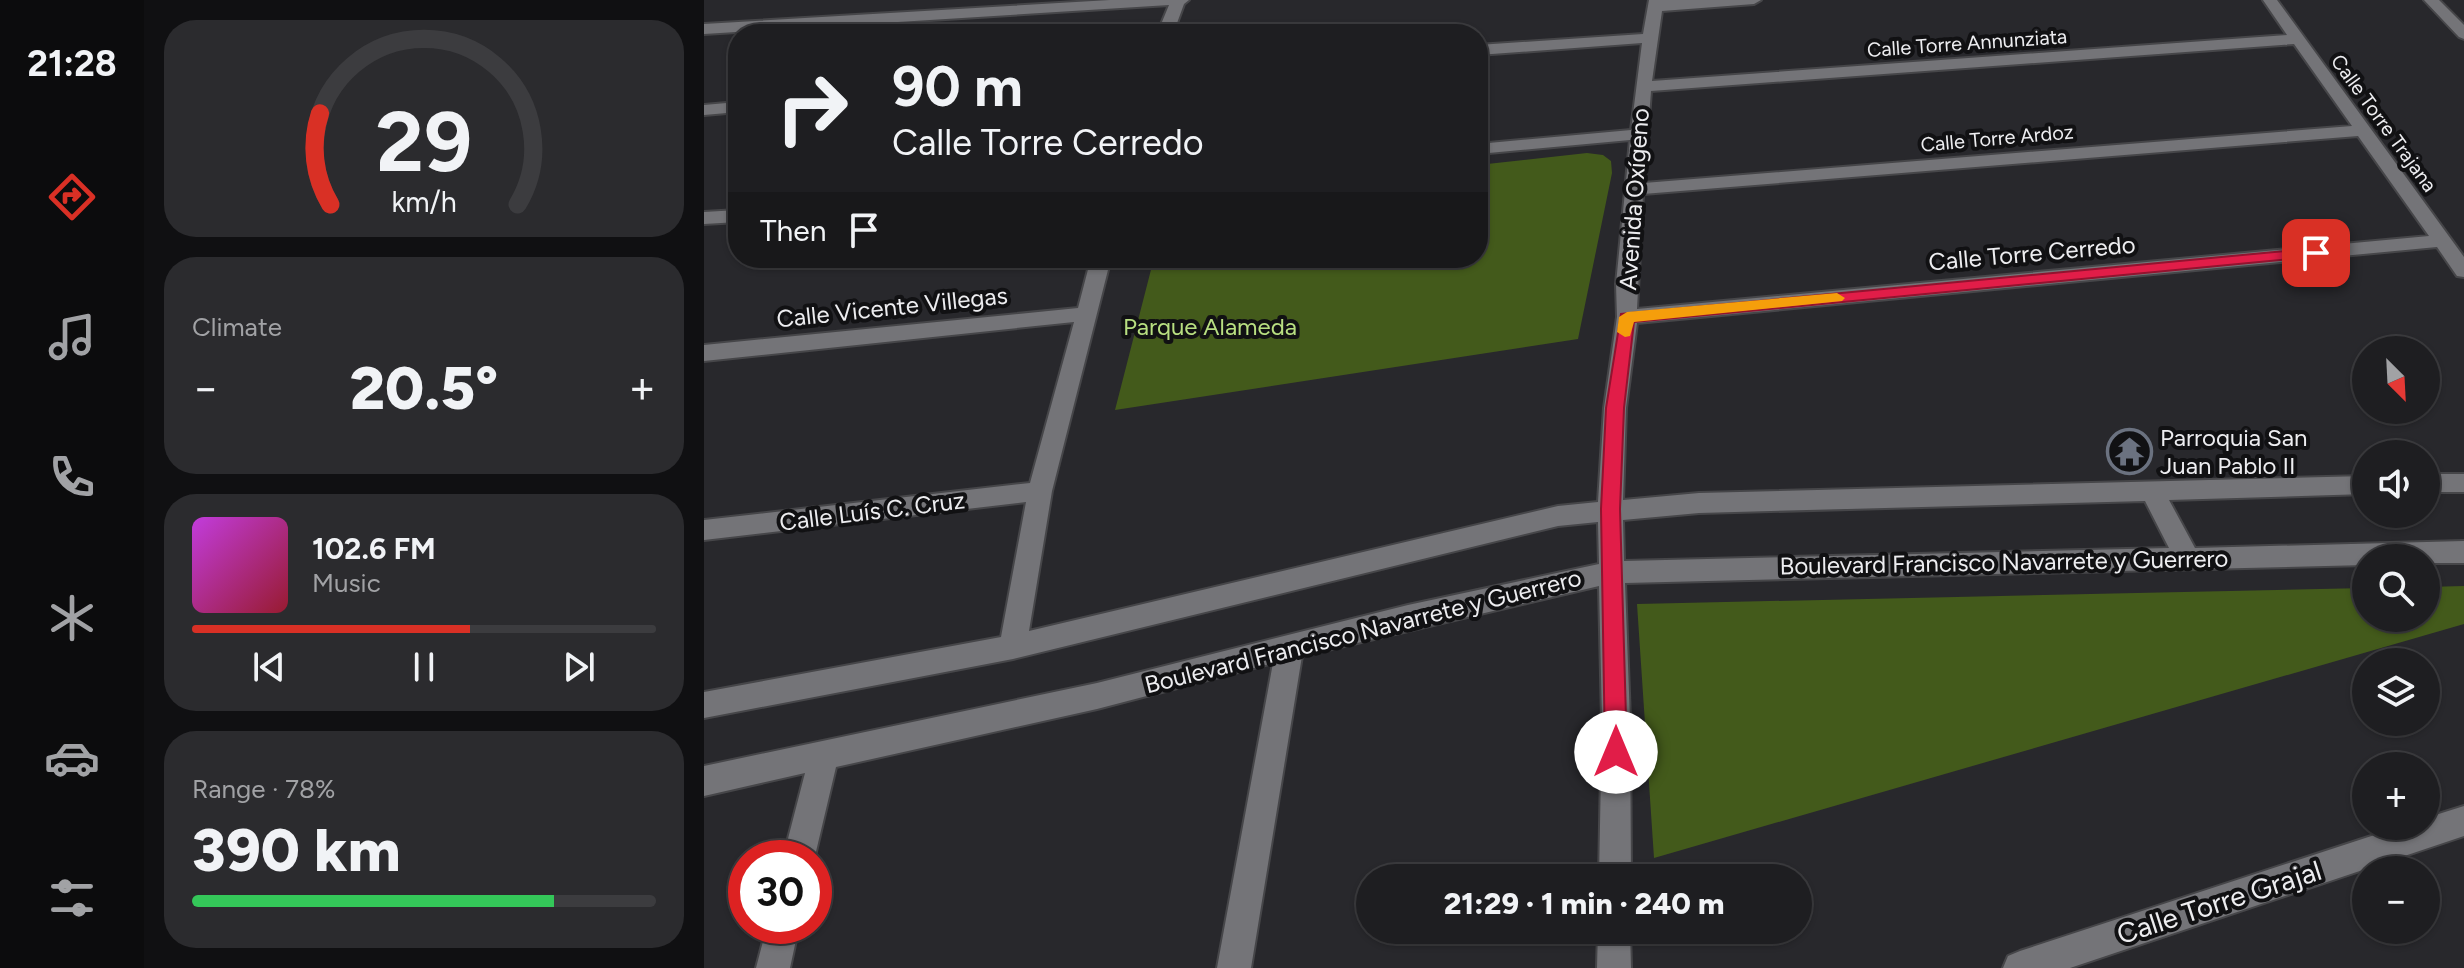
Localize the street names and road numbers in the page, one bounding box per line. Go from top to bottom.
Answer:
street label: Calle Torre Annunziata [1866,24,2068,62]
street label: Calle Torre Trajana [2326,50,2442,196]
street label: Avenida Oxígeno [1613,107,1655,291]
street label: Calle Torre Ardoz [1919,119,2075,157]
street label: Calle Torre Cerredo [1927,229,2137,277]
street label: Calle Vicente Villegas [775,280,1009,334]
street label: Calle Luís C. Cruz [778,485,966,537]
street label: Boulevard Francisco Navarrete y Guerrero [1779,544,2229,580]
street label: Boulevard Francisco Navarrete y Guerrero [1142,563,1584,699]
street label: Calle Torre Grajal [2112,853,2326,951]

